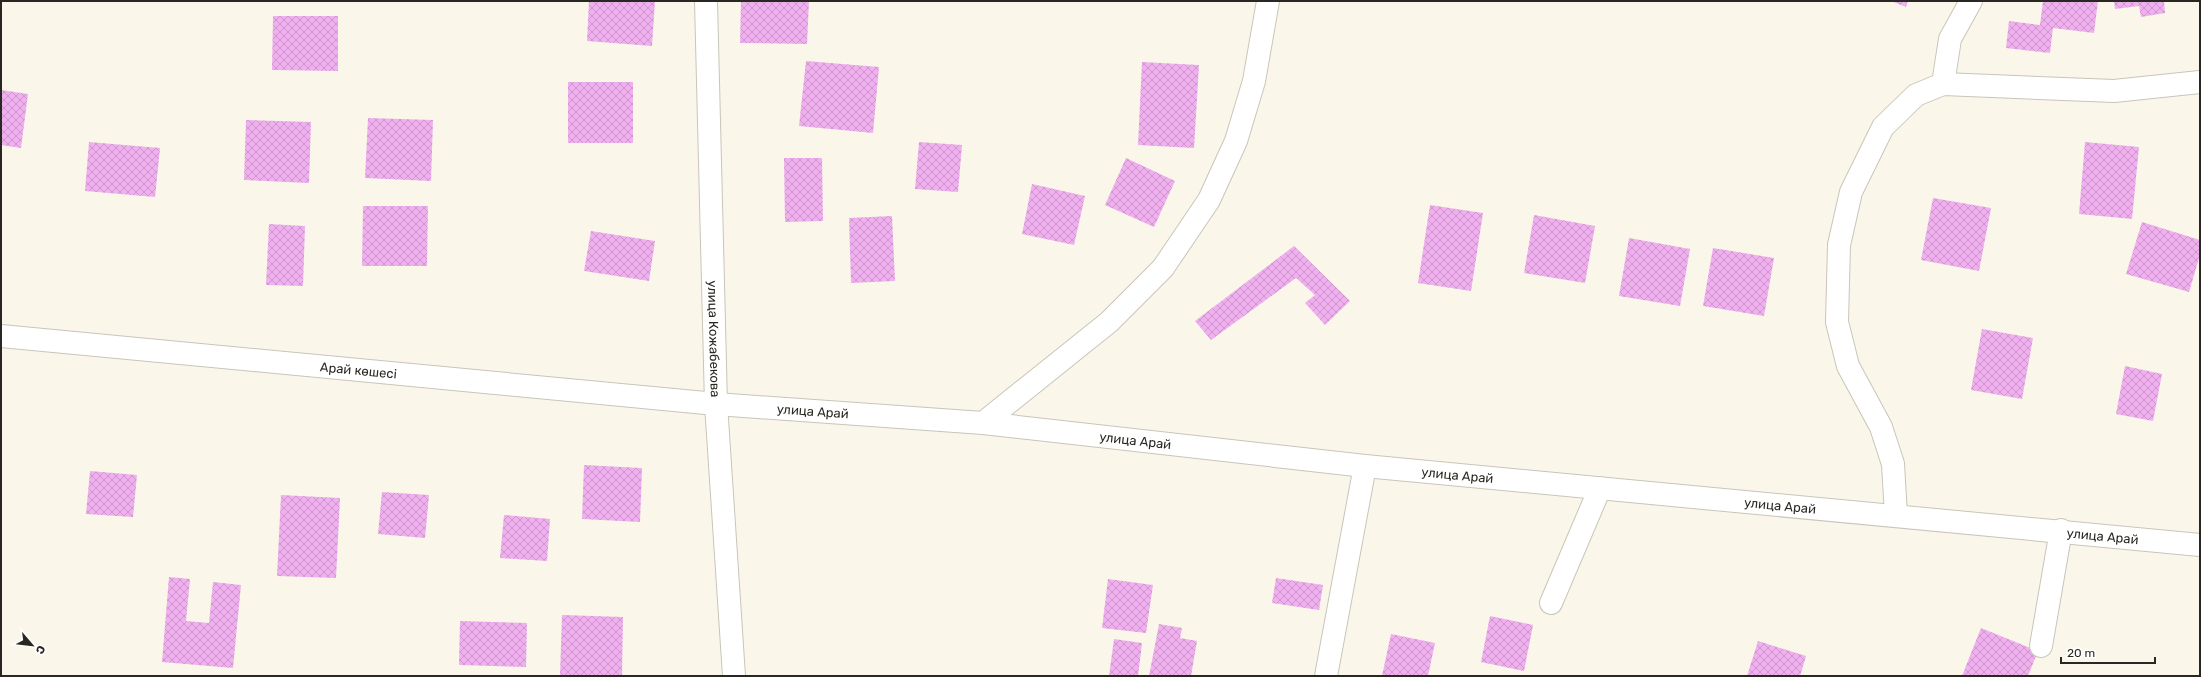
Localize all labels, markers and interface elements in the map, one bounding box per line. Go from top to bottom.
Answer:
street label: улица Кожабекова [705,280,723,398]
street label: Арай көшесі [319,359,397,382]
street label: улица Арай [776,401,849,421]
street label: улица Арай [1099,429,1172,452]
street label: улица Арай [1421,464,1494,486]
street label: улица Арай [1743,495,1817,517]
street label: улица Арай [2066,525,2139,547]
north arrow [12,625,52,665]
scale bar [2061,639,2155,665]
text: С [33,643,48,656]
text: 20 m [2067,646,2095,660]

